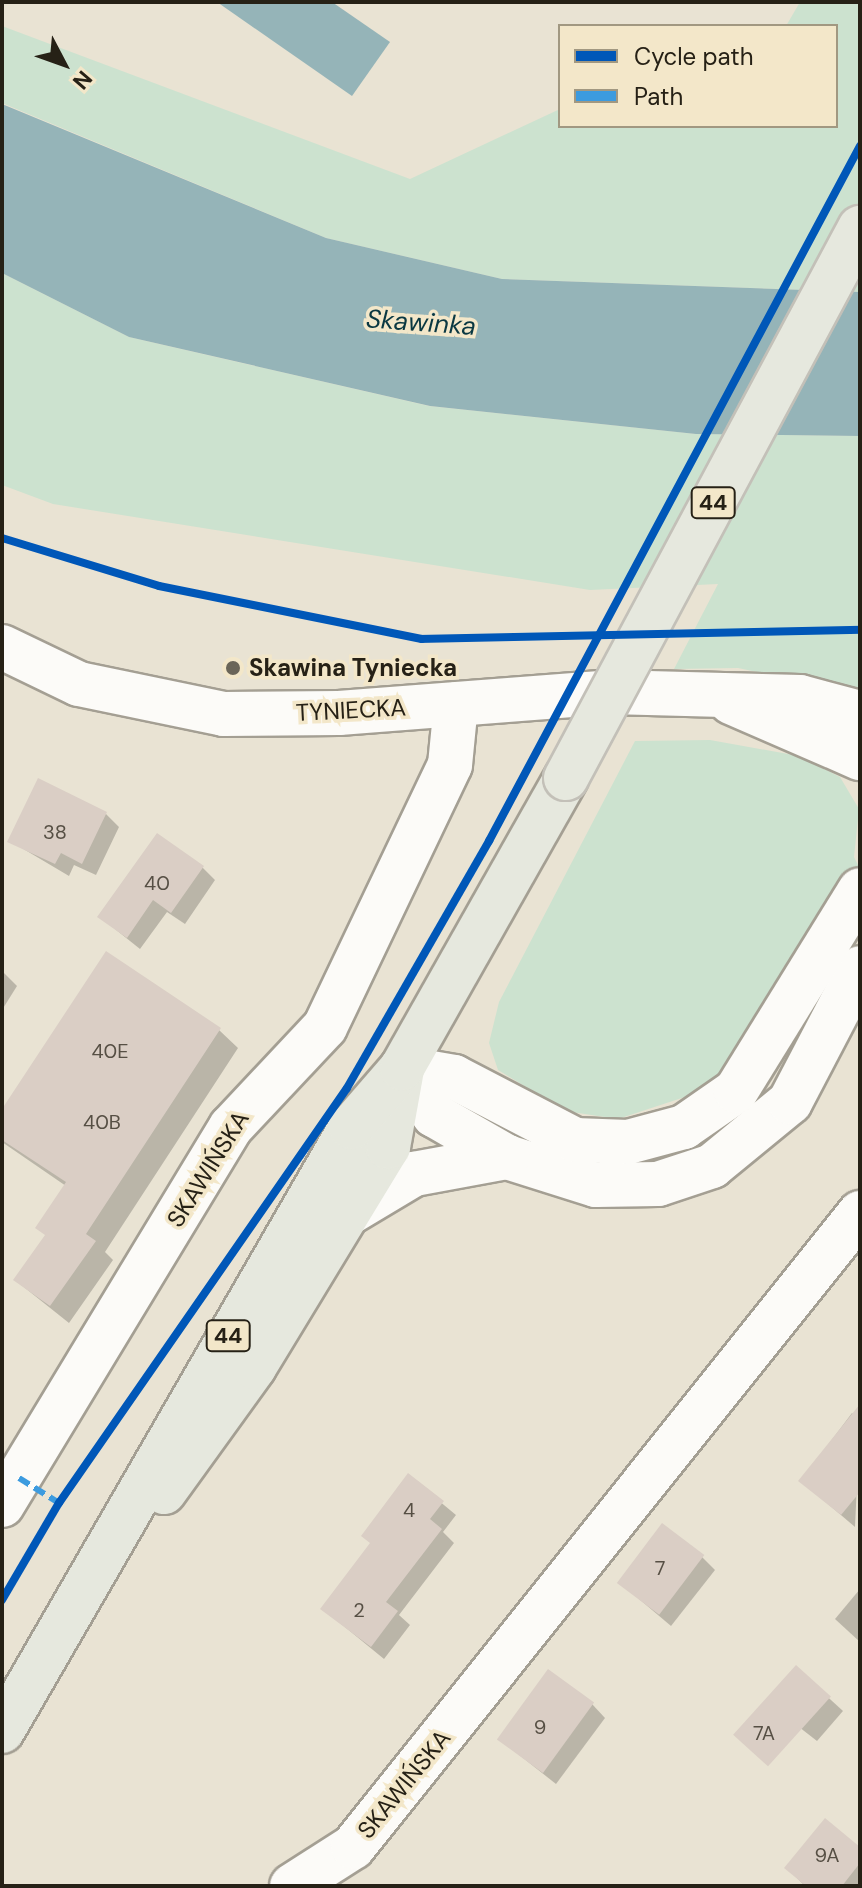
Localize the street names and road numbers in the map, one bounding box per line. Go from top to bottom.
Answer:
road number: 44 [689,485,737,521]
street label: TYNIECKA [295,693,407,727]
street label: SKAWIŃSKA [161,1106,255,1232]
road number: 44 [204,1318,252,1354]
street label: SKAWIŃSKA [351,1724,457,1844]

